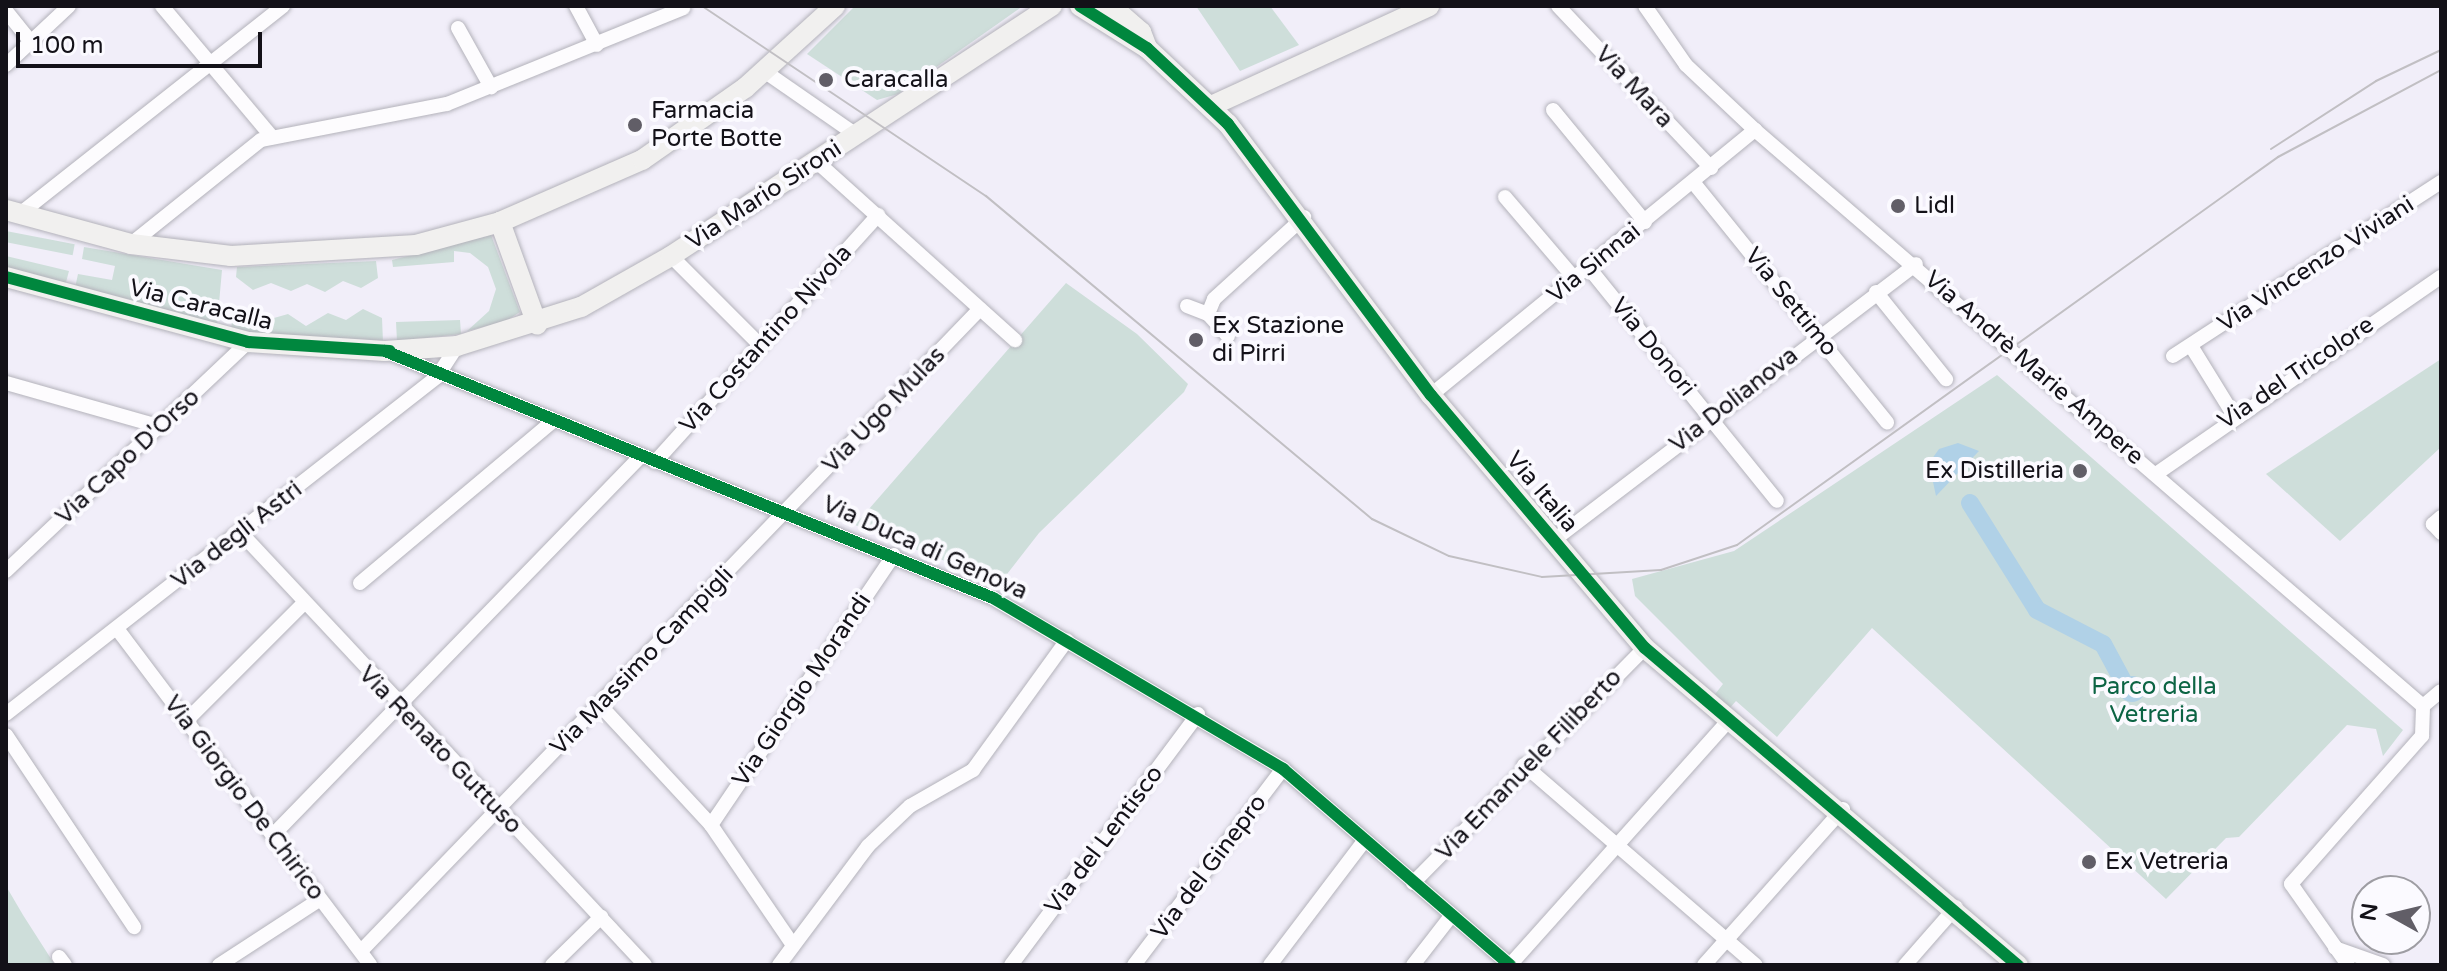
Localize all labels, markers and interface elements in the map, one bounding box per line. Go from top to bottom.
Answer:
scale bar [20,16,266,66]
text: 100 m [30,31,104,60]
street label: Via Mara [1589,40,1679,134]
place label: Caracalla [844,66,949,94]
marker: Caracalla [815,69,837,91]
place label: Farmacia Porte Botte [651,97,782,153]
marker: Farmacia Porte Botte [626,116,644,134]
street label: Via Mario Sironi [681,134,847,256]
street label: Via Vincenzo Viviani [2213,190,2419,338]
place label: Lidl [1914,192,1955,220]
marker: Lidl [1889,197,1907,215]
street label: Via Sinnai [1542,217,1646,309]
street label: Via Costantino Nivola [674,239,858,439]
street label: Via Settimo [1738,242,1844,362]
street label: Via Andrè Marie Ampere [1919,265,2149,471]
street label: Via Caracalla [126,273,276,337]
street label: Via Donori [1604,292,1702,402]
street label: Via del Tricolore [2213,310,2379,436]
place label: Ex Stazione di Pirri [1212,312,1344,368]
marker: Ex Stazione di Pirri [1187,331,1205,349]
street label: Via Ugo Mulas [817,341,951,479]
street label: Via Dolianova [1664,341,1804,459]
street label: Via Capo D'Orso [50,383,206,531]
street label: Via Italia [1500,446,1584,538]
place label: Ex Distilleria [1925,457,2064,485]
marker: Ex Distilleria [2071,462,2089,480]
street label: Via degli Astri [166,475,308,595]
street label: Via Duca di Genova [818,490,1032,606]
street label: Via Massimo Campigli [544,561,740,761]
street label: Via Giorgio Morandi [726,588,878,792]
street label: Via Renato Guttuso [352,660,528,840]
street label: Via Emanuele Filiberto [1430,663,1628,867]
park label: Parco della Vetreria [2091,673,2217,729]
street label: Via Giorgio De Chirico [158,690,330,906]
street label: Via del Lentisco [1039,760,1169,920]
street label: Via del Ginepro [1145,789,1273,945]
place label: Ex Vetreria [2105,848,2229,876]
marker: Ex Vetreria [2080,853,2098,871]
north arrow [2351,875,2431,955]
text: N [2355,901,2383,923]

